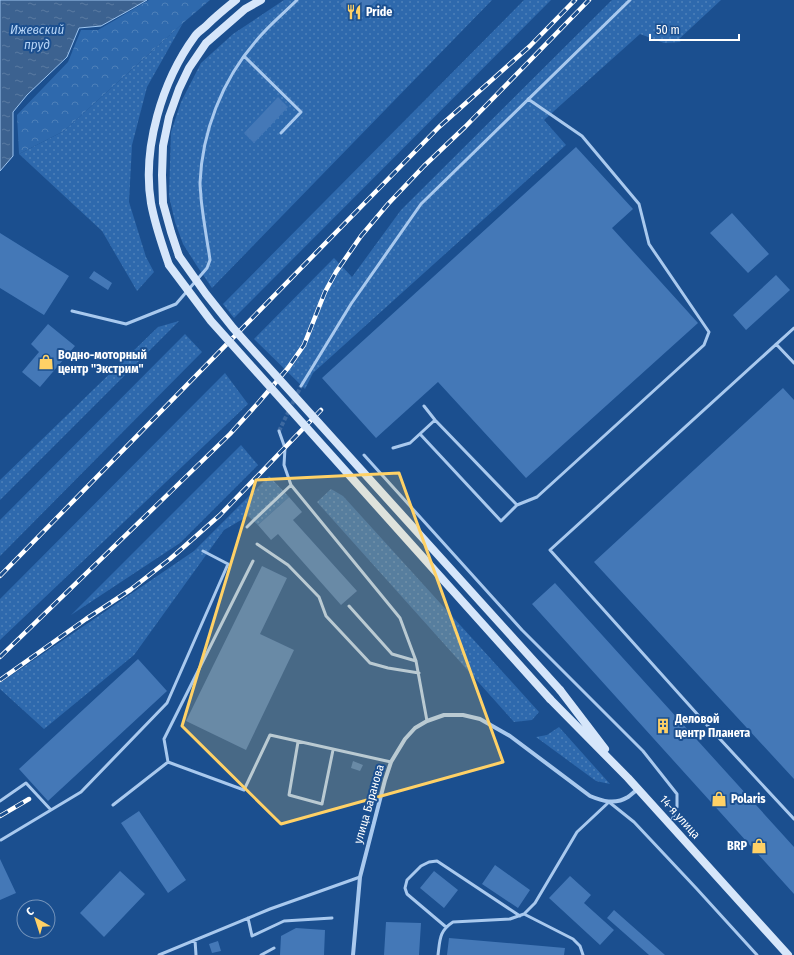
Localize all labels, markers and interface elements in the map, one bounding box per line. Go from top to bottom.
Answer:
restaurant icon: Pride [345,3,363,21]
place label: Pride [366,5,392,19]
scale bar [650,16,739,42]
water label: Ижевский пруд [10,22,64,52]
text: 50 m [656,23,680,37]
place label: Водно-моторный центр "Экстрим" [58,348,147,376]
shop icon: Водно-моторный центр "Экстрим" [37,353,55,371]
place label: Деловой центр Планета [674,712,750,740]
building icon: Деловой центр Планета [654,717,672,735]
street label: улица Баранова [351,763,387,845]
shop icon: Polaris [710,790,728,808]
street label: 14-я улица [657,792,703,842]
place label: Polaris [731,792,766,806]
shop icon: BRP [750,837,768,855]
place label: BRP [727,839,747,853]
north arrow [16,899,56,939]
text: С [24,905,37,918]

